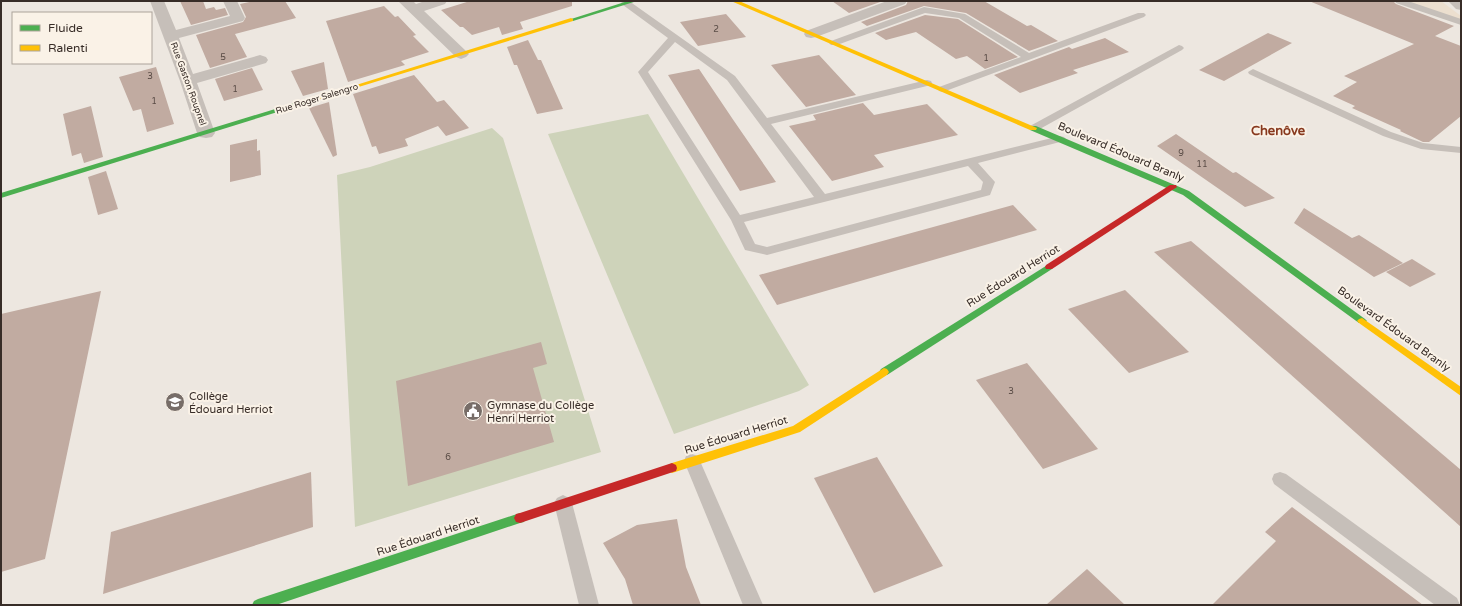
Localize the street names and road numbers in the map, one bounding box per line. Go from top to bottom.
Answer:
street label: Rue Gaston Roupnel [168,41,208,127]
street label: Rue Roger Salengro [274,81,360,117]
street label: Boulevard Édouard Branly [1056,118,1187,185]
street label: Rue Édouard Herriot [964,241,1062,310]
street label: Boulevard Édouard Branly [1335,283,1454,374]
street label: Rue Édouard Herriot [683,412,789,457]
street label: Rue Édouard Herriot [375,512,481,559]

